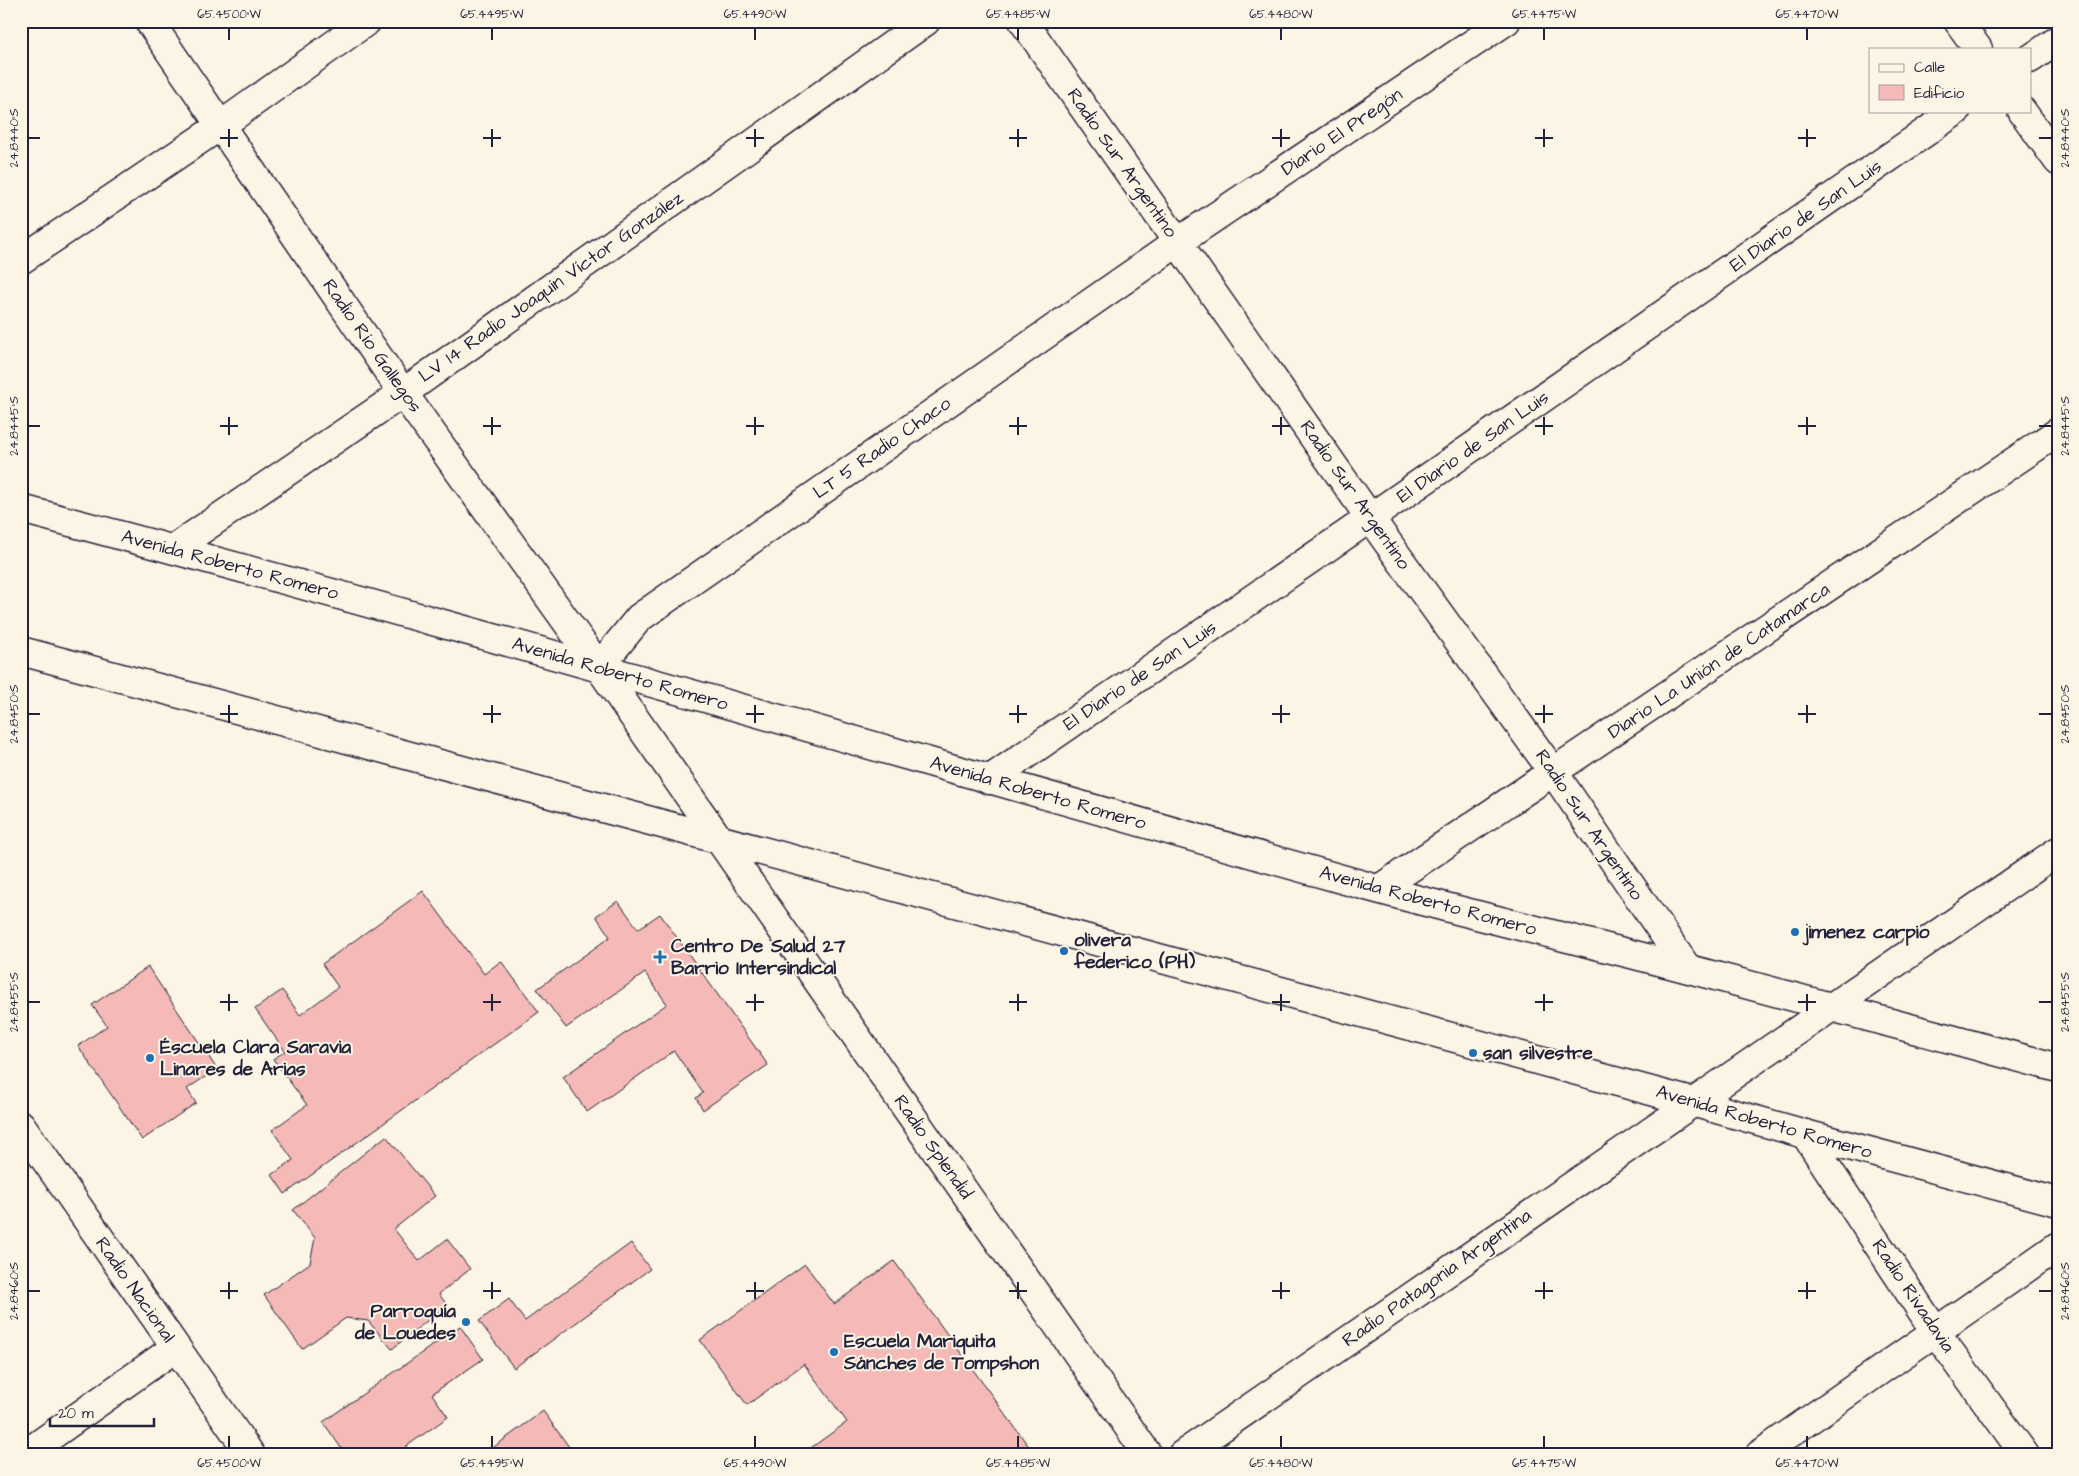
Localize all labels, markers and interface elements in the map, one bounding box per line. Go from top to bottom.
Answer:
text: 65.4500°W [197,6,261,23]
text: 65.4495°W [460,6,524,23]
text: 65.4490°W [724,6,787,23]
text: 65.4485°W [986,6,1051,23]
text: 65.4480°W [1249,6,1313,23]
text: 65.4475°W [1512,6,1577,23]
text: 65.4470°W [1776,6,1839,23]
legend [1869,48,2032,112]
text: Calle [1914,57,1945,78]
street label: Diario El Pregón [1276,81,1409,184]
street label: Radio Sur Argentino [1059,83,1184,244]
text: Edificio [1914,83,1965,104]
text: 24.8440°S [6,108,23,167]
text: 24.8440°S [2057,108,2074,167]
street label: El Diario de San Luis [1724,153,1888,279]
street label: LV 14 Radio Joaquín Víctor González [413,184,689,389]
street label: Radio Río Gallegos [315,274,428,419]
street label: El Diario de San Luis [1391,384,1555,510]
street label: LT 5 Radio Chaco [807,390,957,506]
text: 24.8445°S [6,396,23,456]
text: 24.8445°S [2057,396,2074,456]
street label: Radio Sur Argentino [1292,415,1417,576]
street label: Avenida Roberto Romero [118,523,342,607]
street label: Diario La Unión de Catamarca [1603,576,1836,746]
street label: El Diario de San Luis [1058,614,1222,738]
street label: Avenida Roberto Romero [509,630,732,718]
text: 24.8450°S [6,684,23,744]
text: 24.8450°S [2057,684,2074,744]
street label: Radio Sur Argentino [1527,744,1650,907]
street label: Avenida Roberto Romero [927,749,1150,837]
street label: Avenida Roberto Romero [1316,859,1540,943]
place label: jimenez carpio [1802,919,1930,946]
marker: jimenez carpio [1789,926,1801,938]
place label: olivera federico (PH) [1073,927,1196,976]
place label: Centro De Salud 27 Barrio Intersindical [671,933,846,982]
marker: olivera federico (PH) [1058,945,1070,957]
marker: Centro De Salud 27 Barrio Intersindical [653,950,667,964]
text: 24.8455°S [6,972,23,1032]
text: 24.8455°S [2057,972,2074,1032]
place label: Éscuela Clara Saravia Linares de Arias [160,1034,352,1083]
place label: san silvestre [1483,1040,1594,1067]
marker: san silvestre [1467,1047,1479,1059]
marker: Éscuela Clara Saravia Linares de Arias [144,1052,156,1064]
street label: Avenida Roberto Romero [1653,1078,1876,1166]
street label: Radio Splendid [887,1089,979,1205]
street label: Radio Patagonia Argentina [1337,1202,1538,1355]
street label: Radio Nacional [89,1232,181,1348]
street label: Radio Rivadavia [1865,1234,1961,1358]
text: 24.8460°S [6,1262,23,1320]
text: 24.8460°S [2057,1262,2074,1320]
place label: Parroquía de Louedes [354,1298,456,1347]
marker: Parroquía de Louedes [460,1316,472,1328]
place label: Escuela Mariquita Sánches de Tompshon [843,1328,1039,1377]
marker: Escuela Mariquita Sánches de Tompshon [828,1346,840,1358]
scale bar [50,1396,154,1428]
text: 20 m [58,1403,94,1424]
text: 65.4500°W [197,1455,261,1472]
text: 65.4495°W [460,1455,524,1472]
text: 65.4490°W [724,1455,787,1472]
text: 65.4485°W [986,1455,1051,1472]
text: 65.4480°W [1249,1455,1313,1472]
text: 65.4475°W [1512,1455,1577,1472]
text: 65.4470°W [1776,1455,1839,1472]

